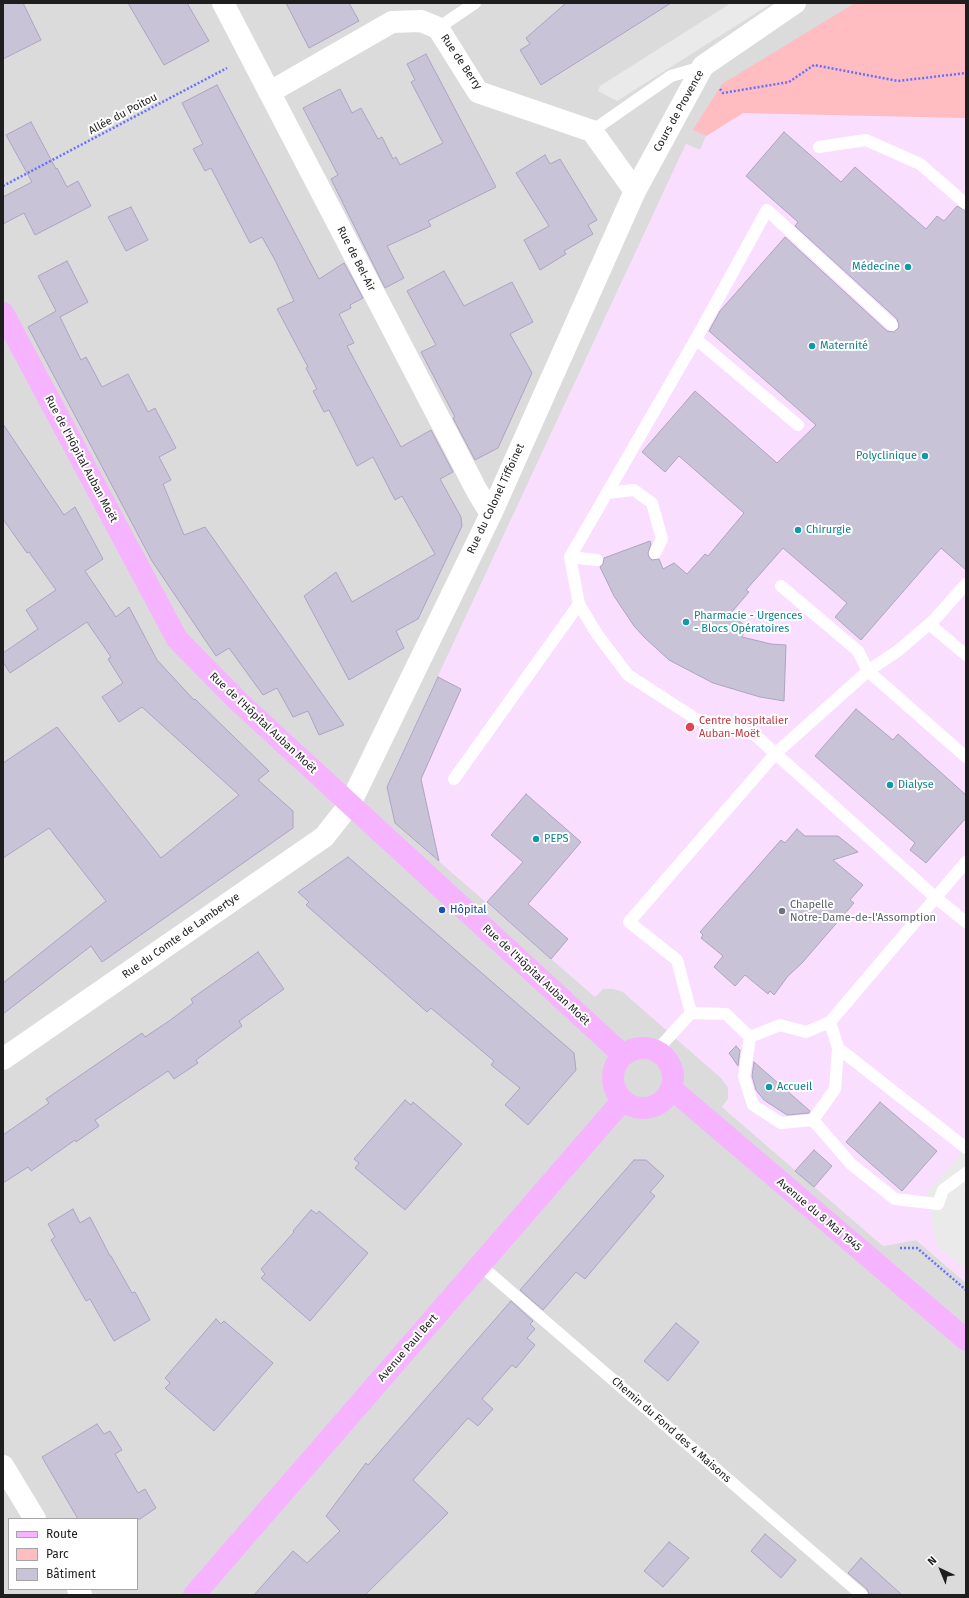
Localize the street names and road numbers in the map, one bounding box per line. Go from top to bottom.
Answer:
street label: Rue de Berry [438,32,484,92]
street label: Cours de Provence [651,68,707,154]
street label: Allée du Poitou [86,90,160,138]
street label: Rue de Bel-Air [334,224,378,294]
street label: Rue de l'Hôpital Auban Moët [42,393,120,525]
street label: Rue du Colonel Tiffoinet [465,442,527,556]
street label: Rue de l'Hôpital Auban Moët [207,670,319,776]
street label: Rue du Comte de Lambertye [120,890,242,982]
street label: Rue de l'Hôpital Auban Moët [480,922,592,1028]
street label: Avenue du 8 Mai 1945 [774,1176,864,1254]
street label: Avenue Paul Bert [375,1312,441,1384]
street label: Chemin du Fond des 4 Maisons [609,1375,733,1485]

